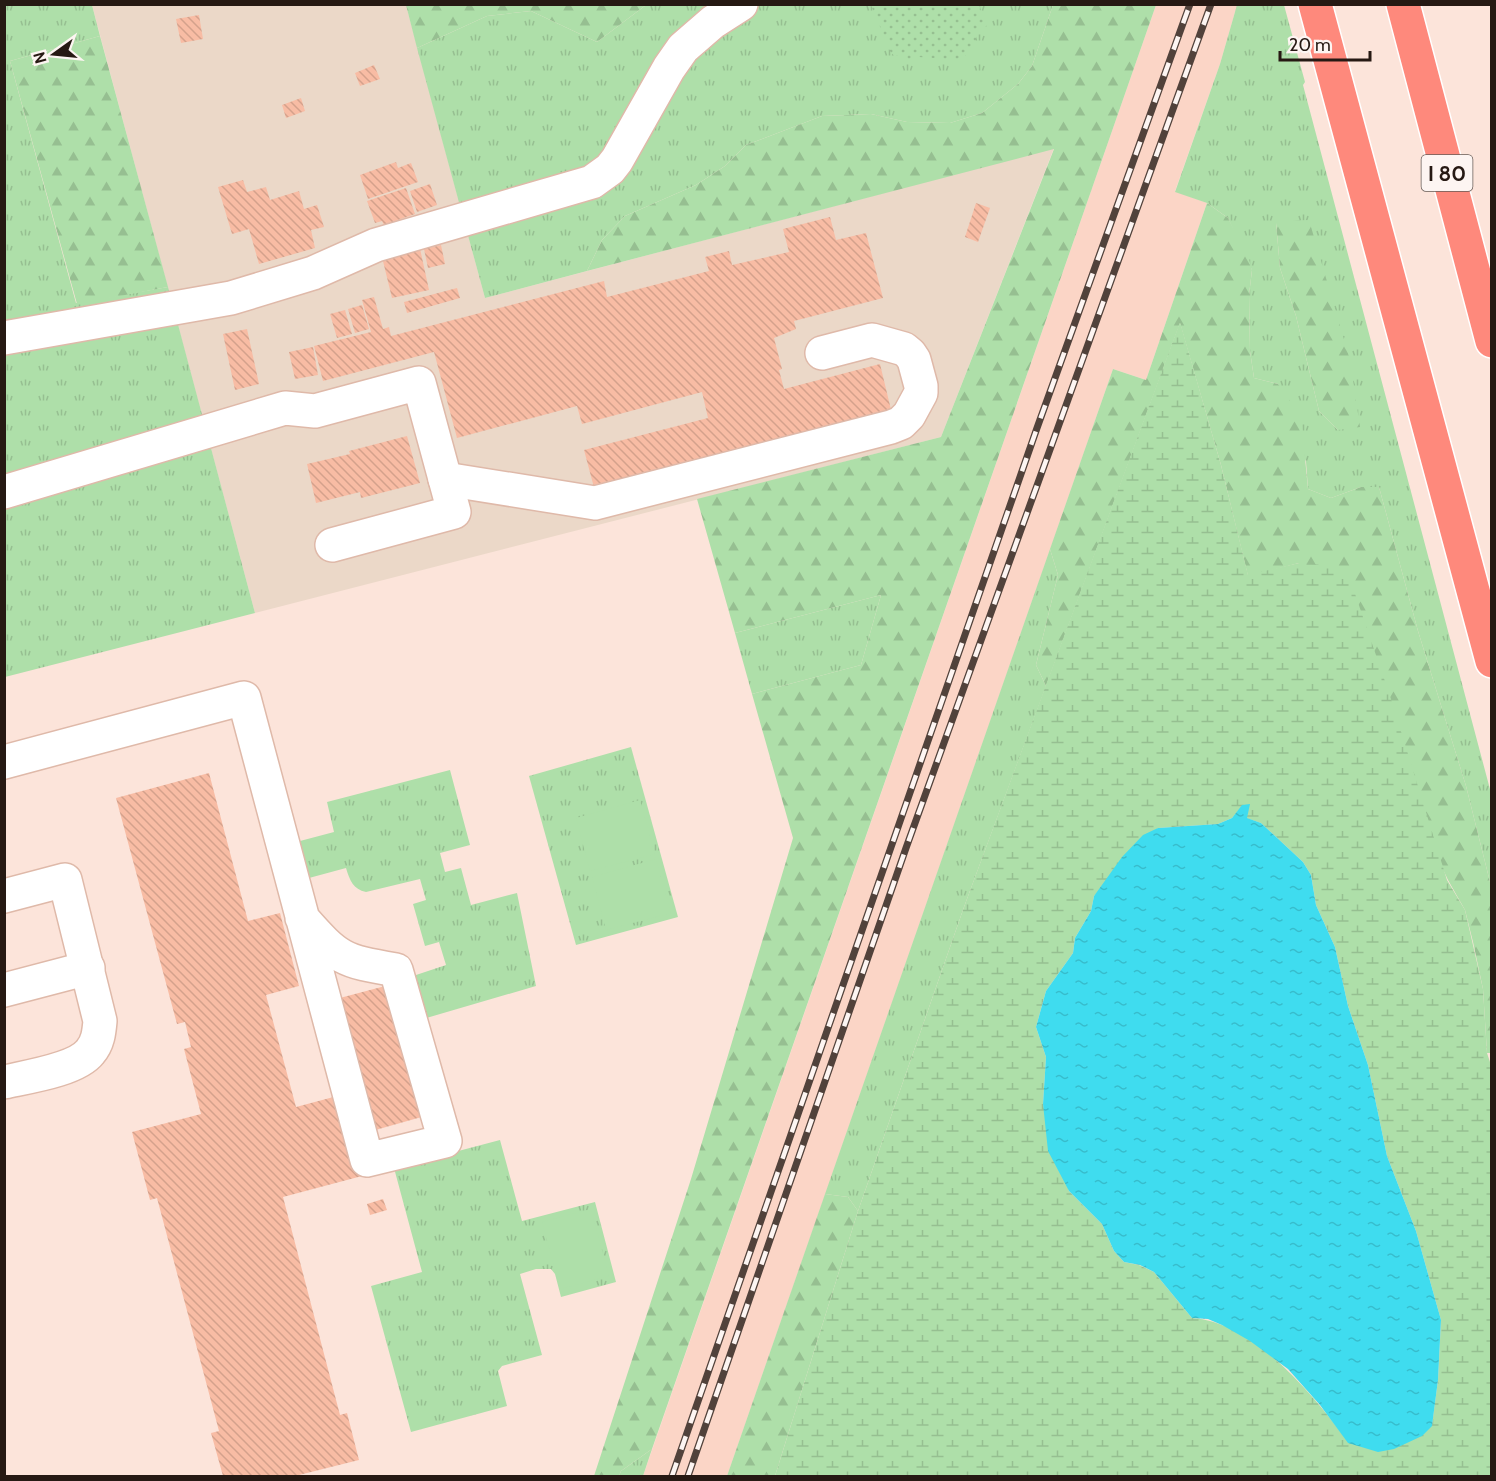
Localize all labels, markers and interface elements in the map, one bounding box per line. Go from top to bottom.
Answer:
north arrow [24,24,84,84]
scale bar [1280,24,1370,62]
text: 20 m [1289,34,1331,56]
text: N [29,50,51,66]
road number: I 80 [1422,155,1472,191]

